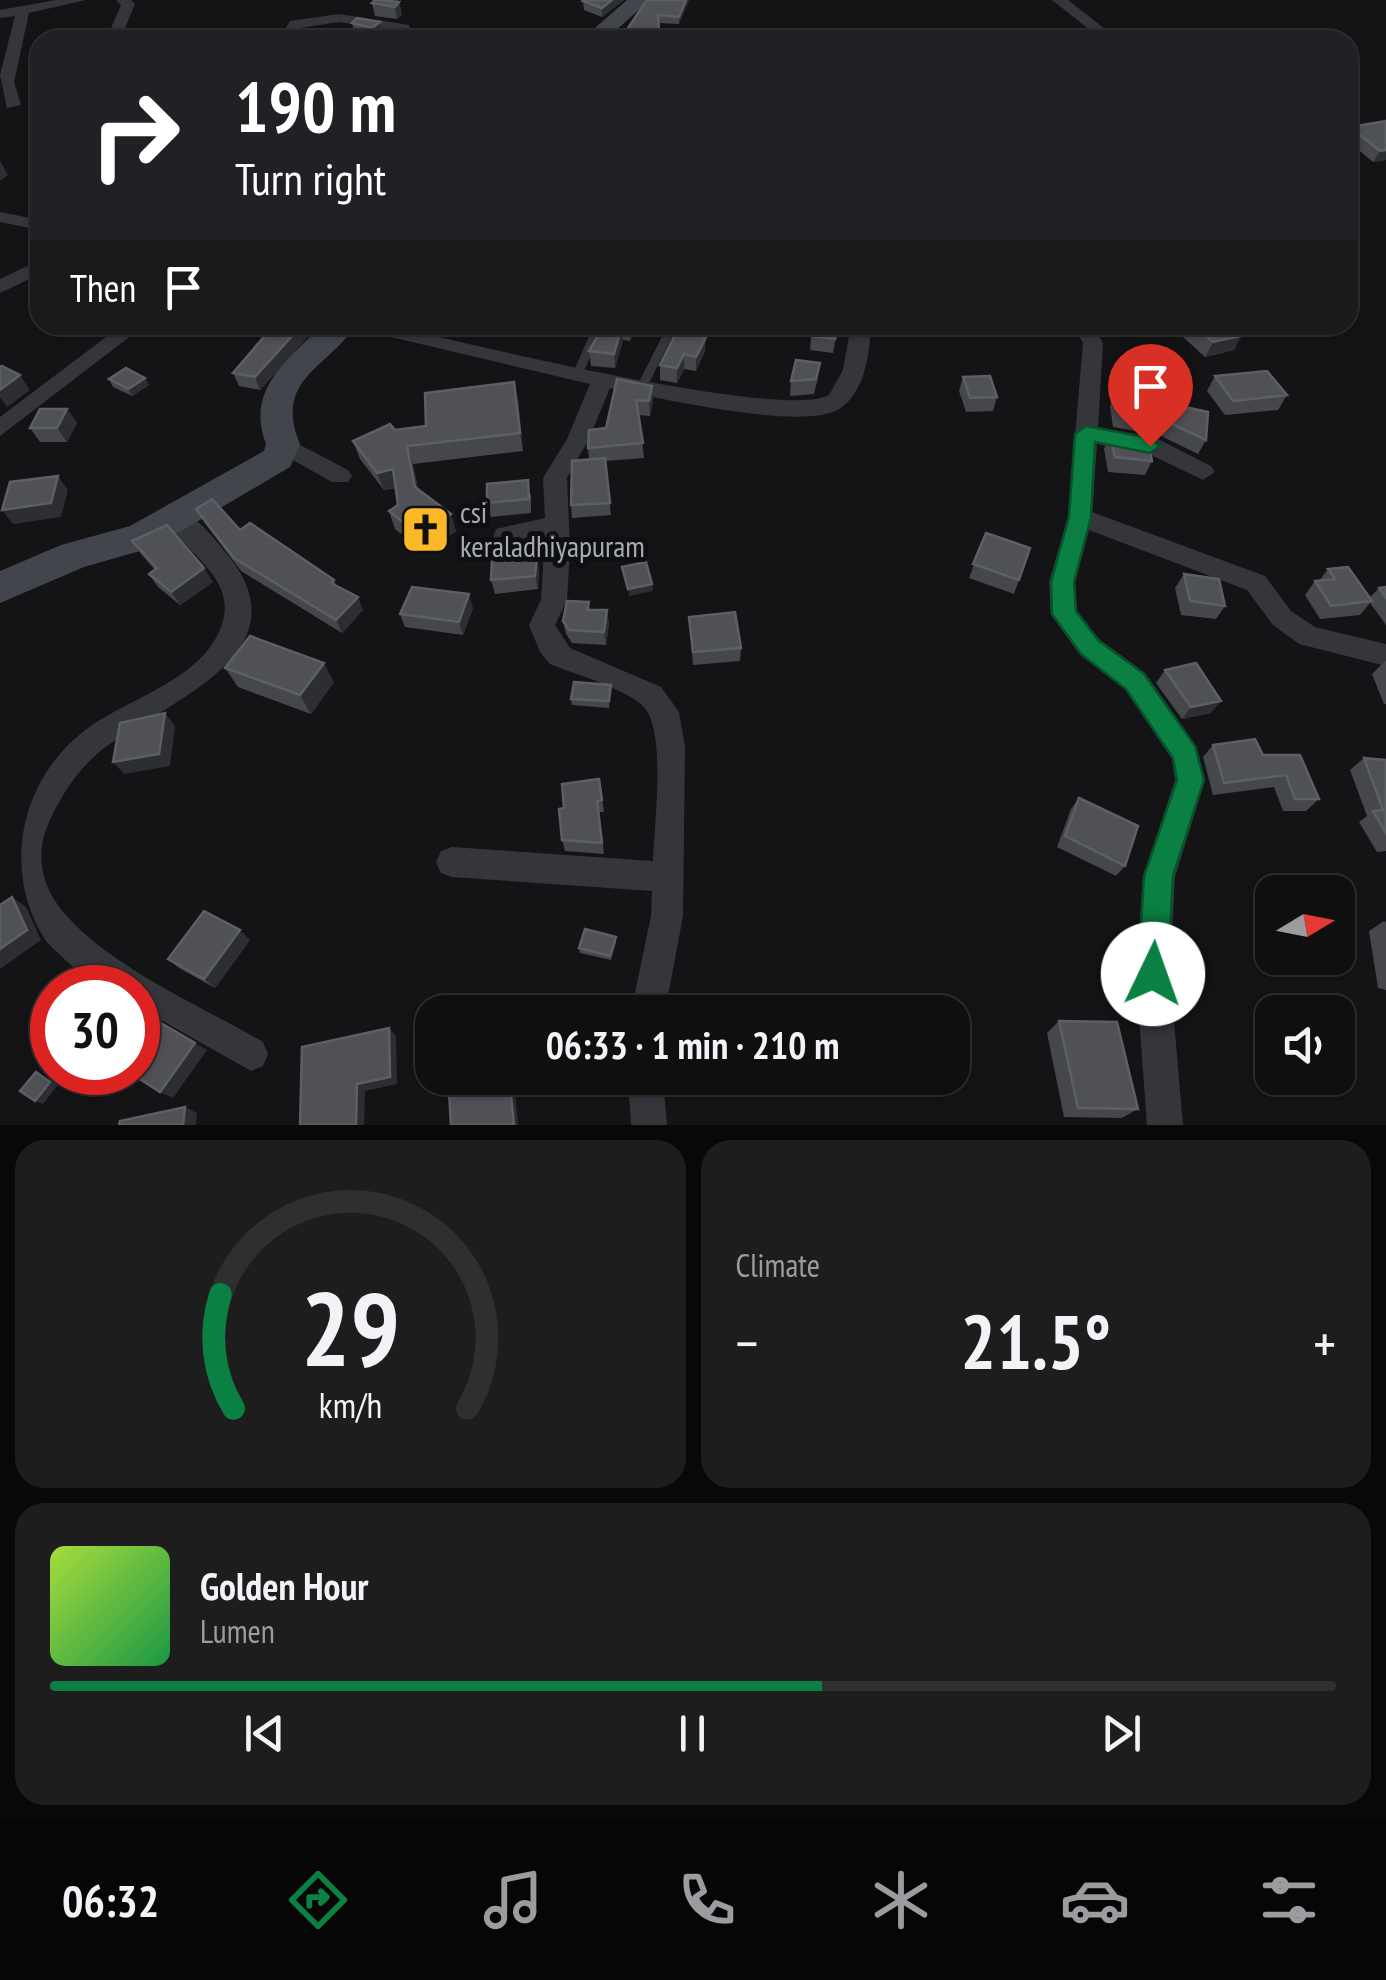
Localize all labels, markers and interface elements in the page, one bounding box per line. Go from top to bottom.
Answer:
text: 190 m [235,61,396,151]
icon: right [70,70,200,200]
text: Turn right [235,149,386,207]
icon: arrive [156,260,211,315]
text: Then [70,263,136,312]
pin [1108,344,1193,447]
icon: arrive [1123,359,1178,414]
place label: csi keraladhiyapuram [460,492,645,565]
church icon: csi keraladhiyapuram [399,504,451,556]
north arrow [1255,875,1355,975]
map controls [1255,875,1355,1095]
position arrow [1101,922,1205,1026]
speed limit sign: 30 [30,965,160,1095]
button: sound [1255,995,1355,1095]
text: 06:33 · 1 min · 210 m [546,1020,839,1069]
text: Climate [736,1244,820,1286]
text: 29 [301,1260,400,1395]
text: 21.5° [960,1293,1111,1390]
text: − [736,1307,758,1378]
text: + [1313,1307,1336,1378]
text: km/h [319,1382,382,1428]
text: Golden Hour [200,1561,369,1610]
text: Lumen [200,1610,275,1652]
icon: previous [237,1706,292,1761]
icon: pause [665,1706,720,1761]
icon: next [1094,1706,1149,1761]
icon: directions [283,1865,353,1935]
icon: music [478,1865,548,1935]
icon: phone [672,1865,742,1935]
icon: climate [866,1865,936,1935]
icon: car [1060,1865,1130,1935]
icon: filters [1254,1865,1324,1935]
text: 06:32 [62,1871,159,1929]

